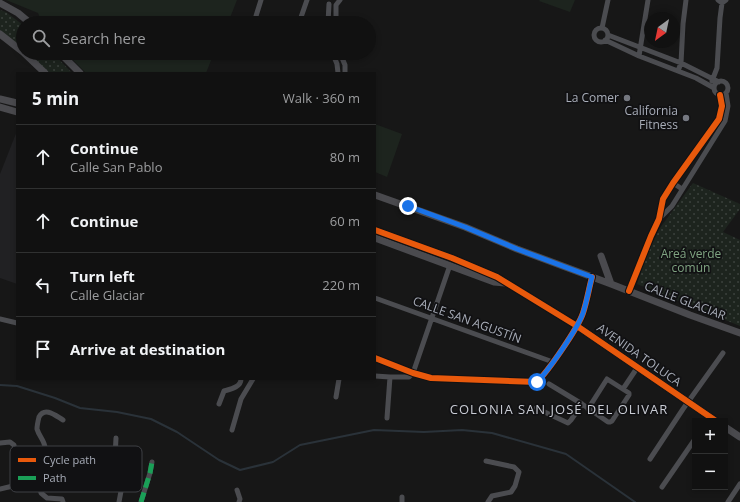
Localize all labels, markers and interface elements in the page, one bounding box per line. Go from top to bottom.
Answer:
north arrow [644,12,680,48]
search box [16,16,376,60]
icon: search [30,27,52,49]
text: Search here [62,28,146,48]
text: 5 min [32,87,79,110]
text: Walk · 360 m [283,89,360,107]
place label: La Comer [565,89,619,106]
marker: La Comer [622,93,632,103]
place label: California Fitness [624,102,678,133]
marker: California Fitness [681,113,691,123]
text: Continue [70,138,138,158]
icon: ahead [32,146,54,168]
text: 80 m [330,148,360,166]
text: Calle San Pablo [70,158,162,176]
route end [399,197,417,215]
icon: ahead [32,210,54,232]
text: Continue [70,211,138,231]
text: 60 m [330,212,360,230]
park label: Areá verde común [661,245,722,276]
text: Turn left [70,266,135,286]
icon: left [32,274,54,296]
text: 220 m [322,276,360,294]
street label: CALLE GLACIAR [642,277,729,324]
text: Calle Glaciar [70,286,145,304]
street label: CALLE SAN AGUSTÍN [411,292,524,347]
street label: AVENIDA TOLUCA [594,319,685,390]
icon: arrive [32,338,54,360]
text: Arrive at destination [70,339,225,359]
route start [528,373,546,391]
district label: COLONIA SAN JOSÉ DEL OLIVAR [450,400,668,418]
map controls [692,418,728,490]
button: + [692,418,728,454]
legend [10,446,142,492]
text: Cycle path [43,452,96,467]
button: − [692,454,728,490]
text: Path [43,470,66,485]

